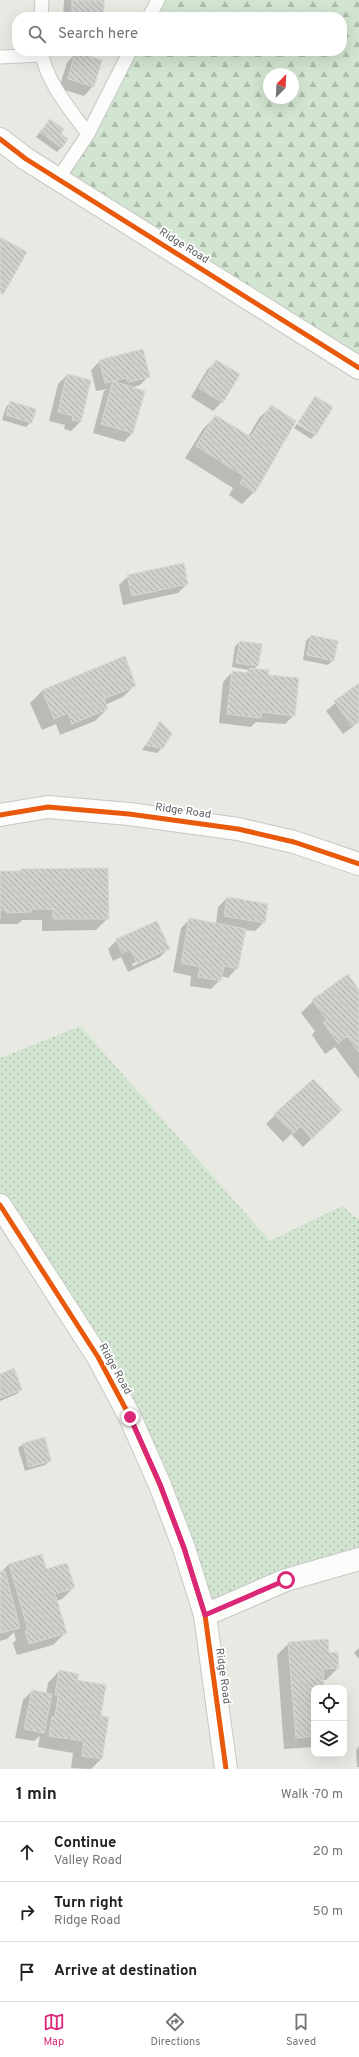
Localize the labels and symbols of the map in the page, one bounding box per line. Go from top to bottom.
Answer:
north arrow [263,68,299,104]
street label: Ridge Road [156,225,212,267]
street label: Ridge Road [154,800,212,822]
street label: Ridge Road [95,1341,135,1397]
route end [121,1408,139,1426]
route start [277,1571,295,1589]
street label: Ridge Road [212,1647,234,1705]

